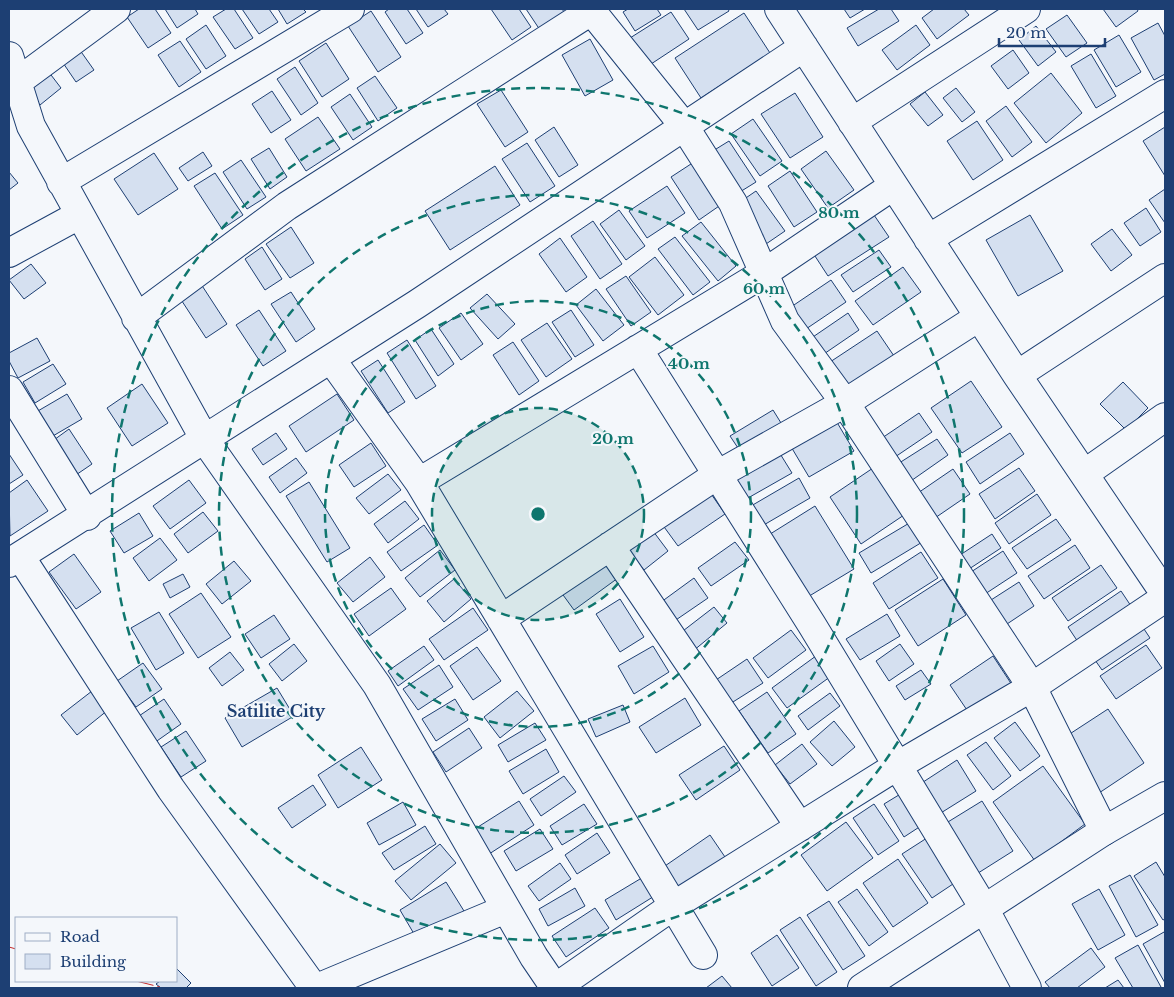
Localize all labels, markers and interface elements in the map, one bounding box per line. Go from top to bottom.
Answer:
scale bar [999,15,1105,47]
text: 20 m [1006,23,1046,42]
text: 80 m [818,203,860,222]
text: 60 m [743,279,785,298]
text: 40 m [668,354,710,373]
text: 20 m [592,429,634,448]
centre of rings [529,505,547,523]
district label: Satilite City [227,701,326,721]
legend [15,917,178,982]
text: Road [60,927,100,946]
text: Building [60,952,127,971]

